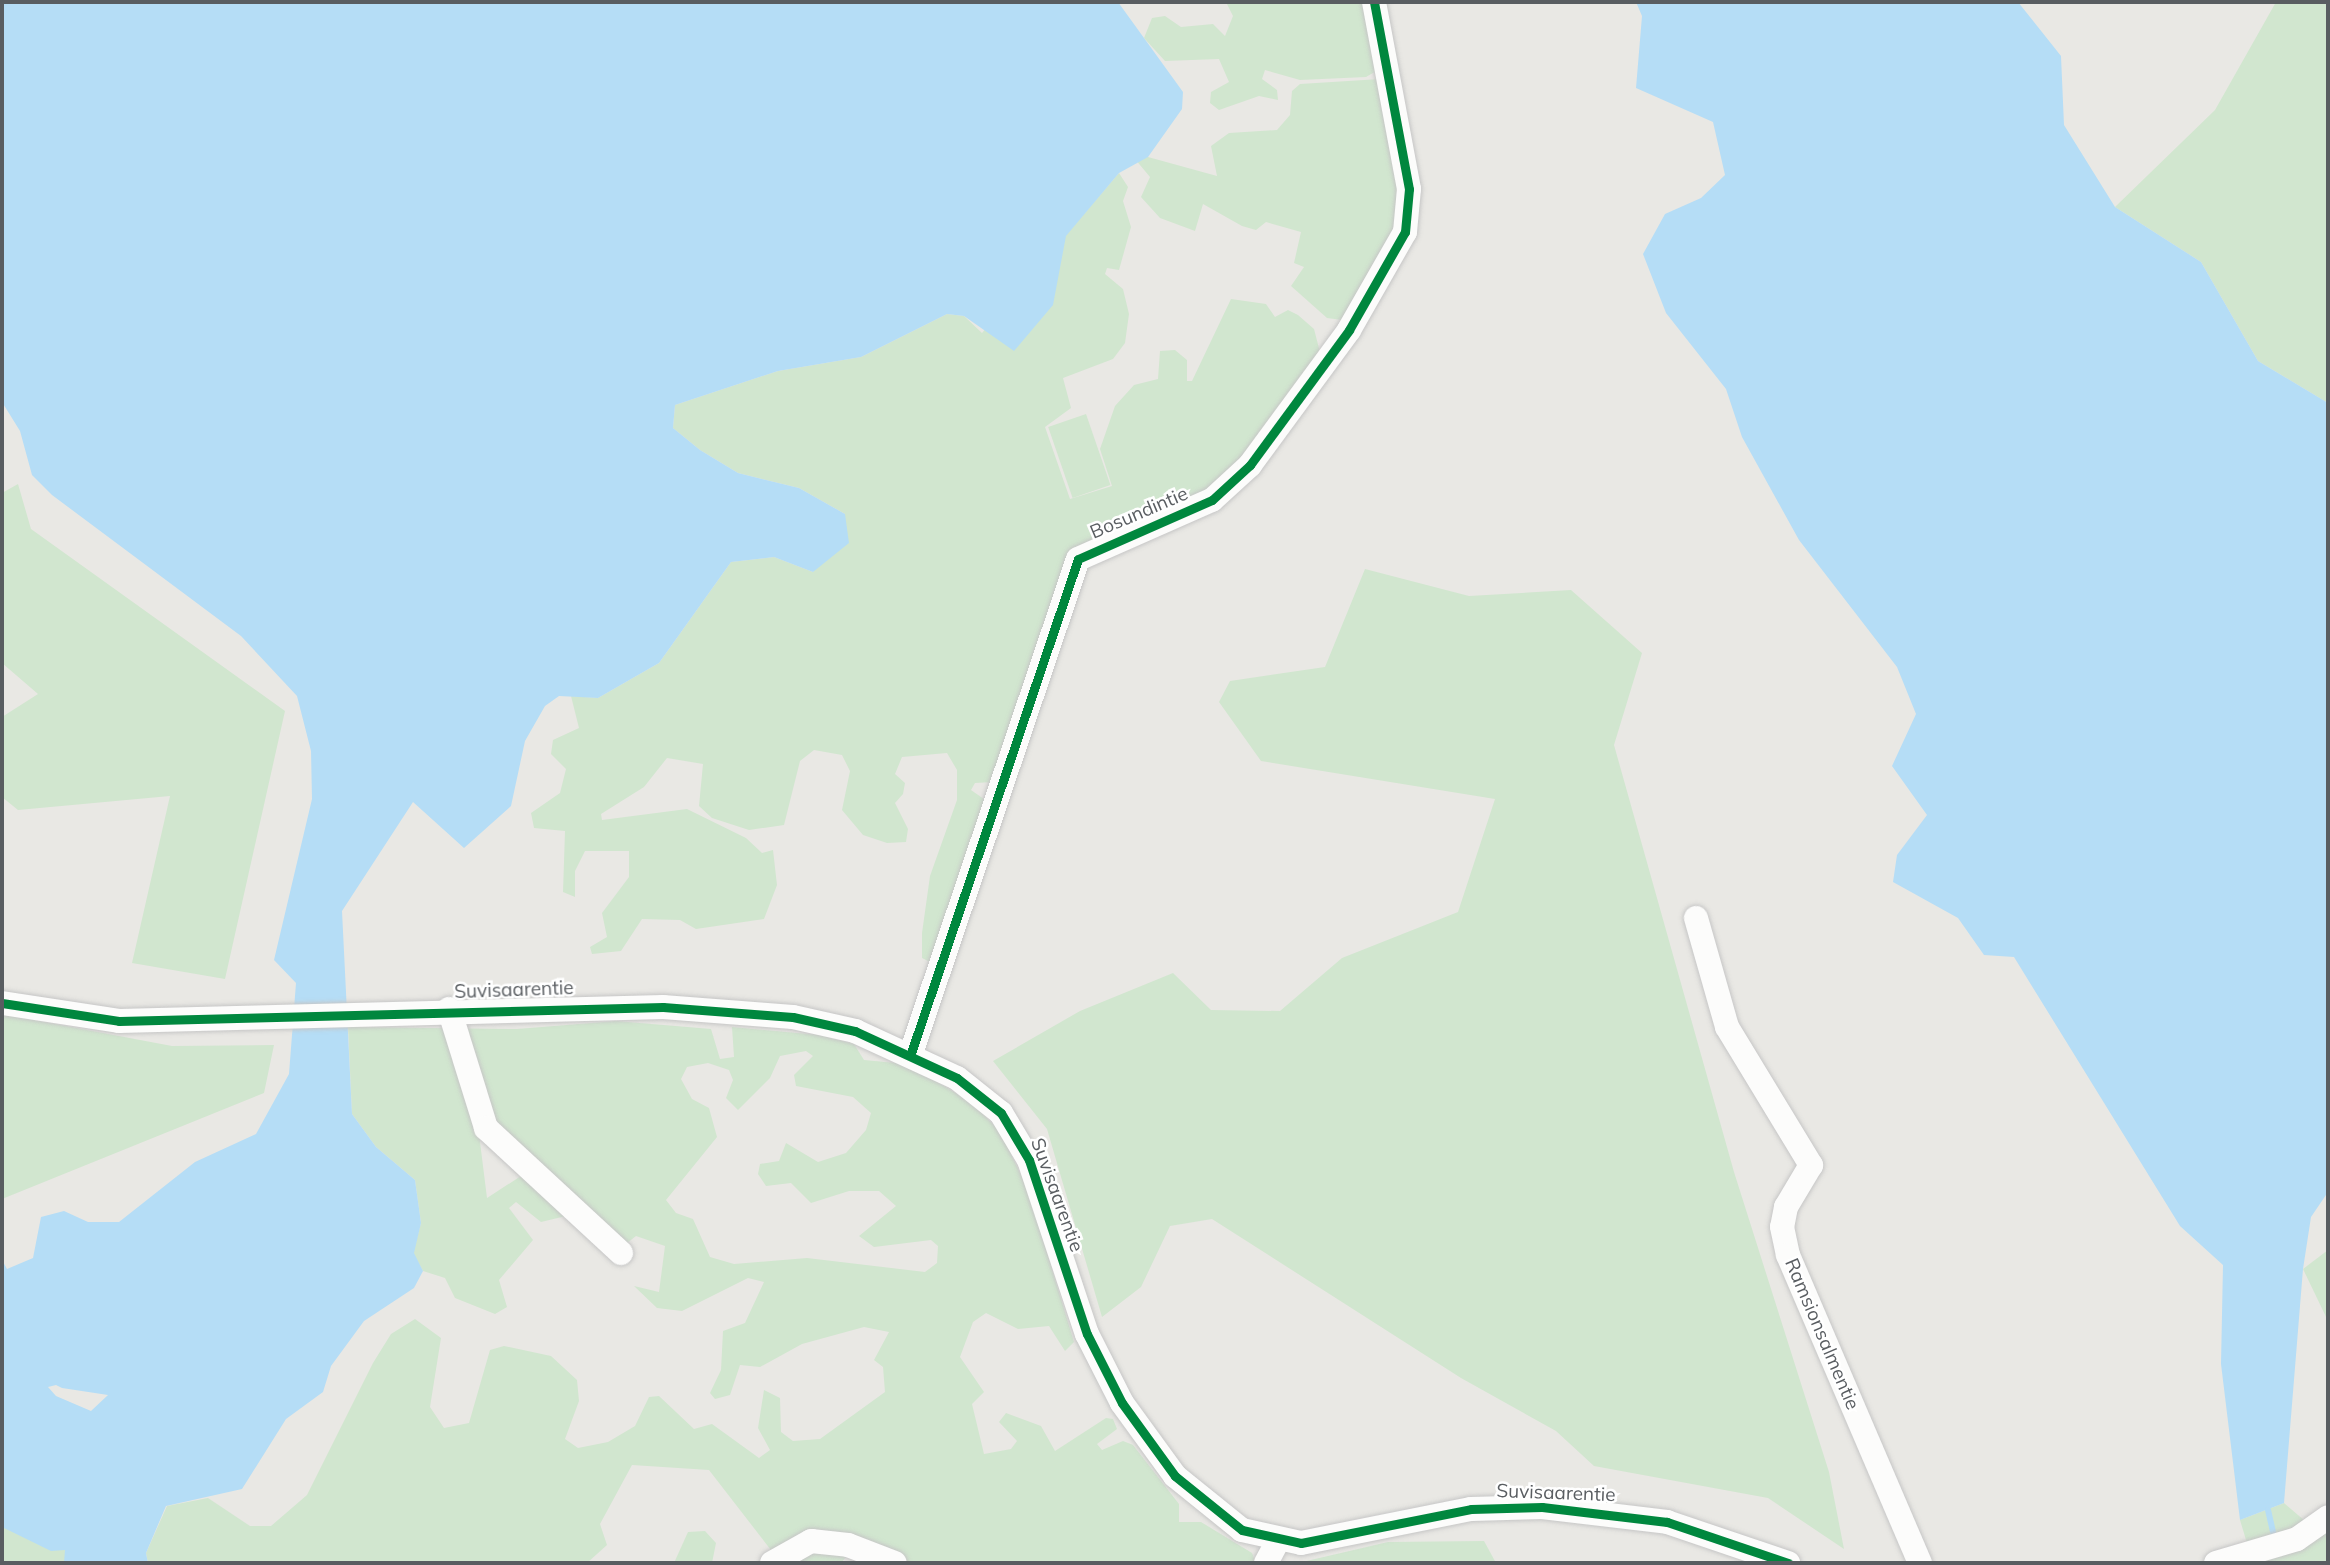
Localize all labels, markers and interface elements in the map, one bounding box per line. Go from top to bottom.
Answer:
street label: Bosundintie [1087,482,1191,544]
street label: Suvisaarentie [454,977,574,1003]
street label: Suvisaarentie [1026,1135,1088,1255]
street label: Ramsionsalmentie [1780,1255,1864,1413]
street label: Suvisaarentie [1496,1480,1616,1506]

